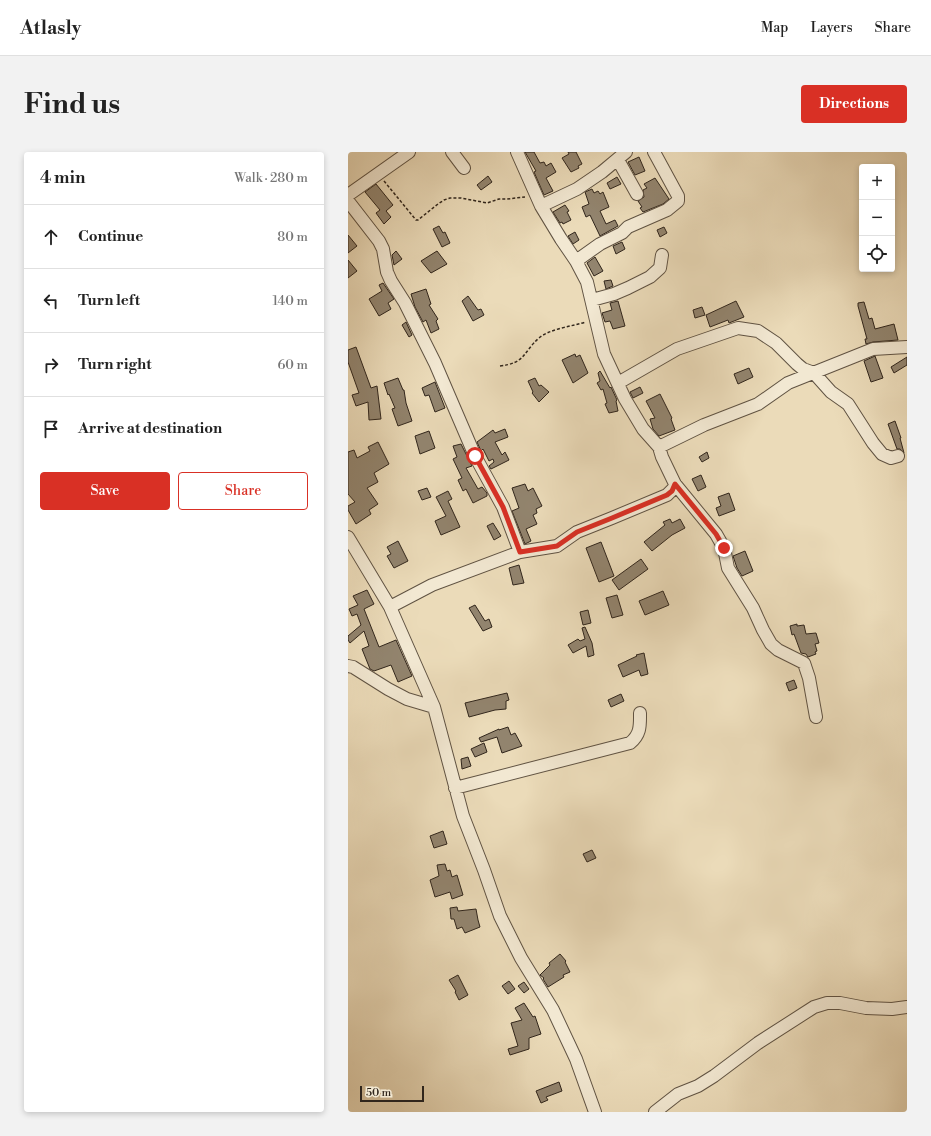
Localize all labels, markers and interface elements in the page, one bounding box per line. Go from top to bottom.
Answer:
text: Atlasly [20,16,81,40]
text: Map [761,19,788,37]
text: Layers [810,19,853,37]
text: Share [875,19,911,37]
button: Directions [801,85,907,123]
text: Find us [24,87,120,122]
map controls [859,164,895,272]
button: + [859,164,895,200]
text: 4 min [40,167,85,189]
text: Walk · 280 m [234,170,308,186]
button: − [859,200,895,236]
icon: ahead [40,226,62,248]
text: Continue [78,227,143,246]
text: 80 m [277,229,308,245]
button: locate [859,236,895,272]
icon: left [40,290,62,312]
text: Turn left [78,291,140,310]
text: 140 m [272,293,308,309]
icon: right [40,354,62,376]
text: Turn right [78,355,152,374]
text: 60 m [277,357,308,373]
icon: arrive [40,418,62,440]
text: Arrive at destination [78,419,222,438]
route start [466,447,484,465]
button: Save [40,472,170,510]
button: Share [178,472,308,510]
route end [715,539,733,557]
scale bar [360,1084,424,1103]
text: 50 m [366,1086,391,1100]

